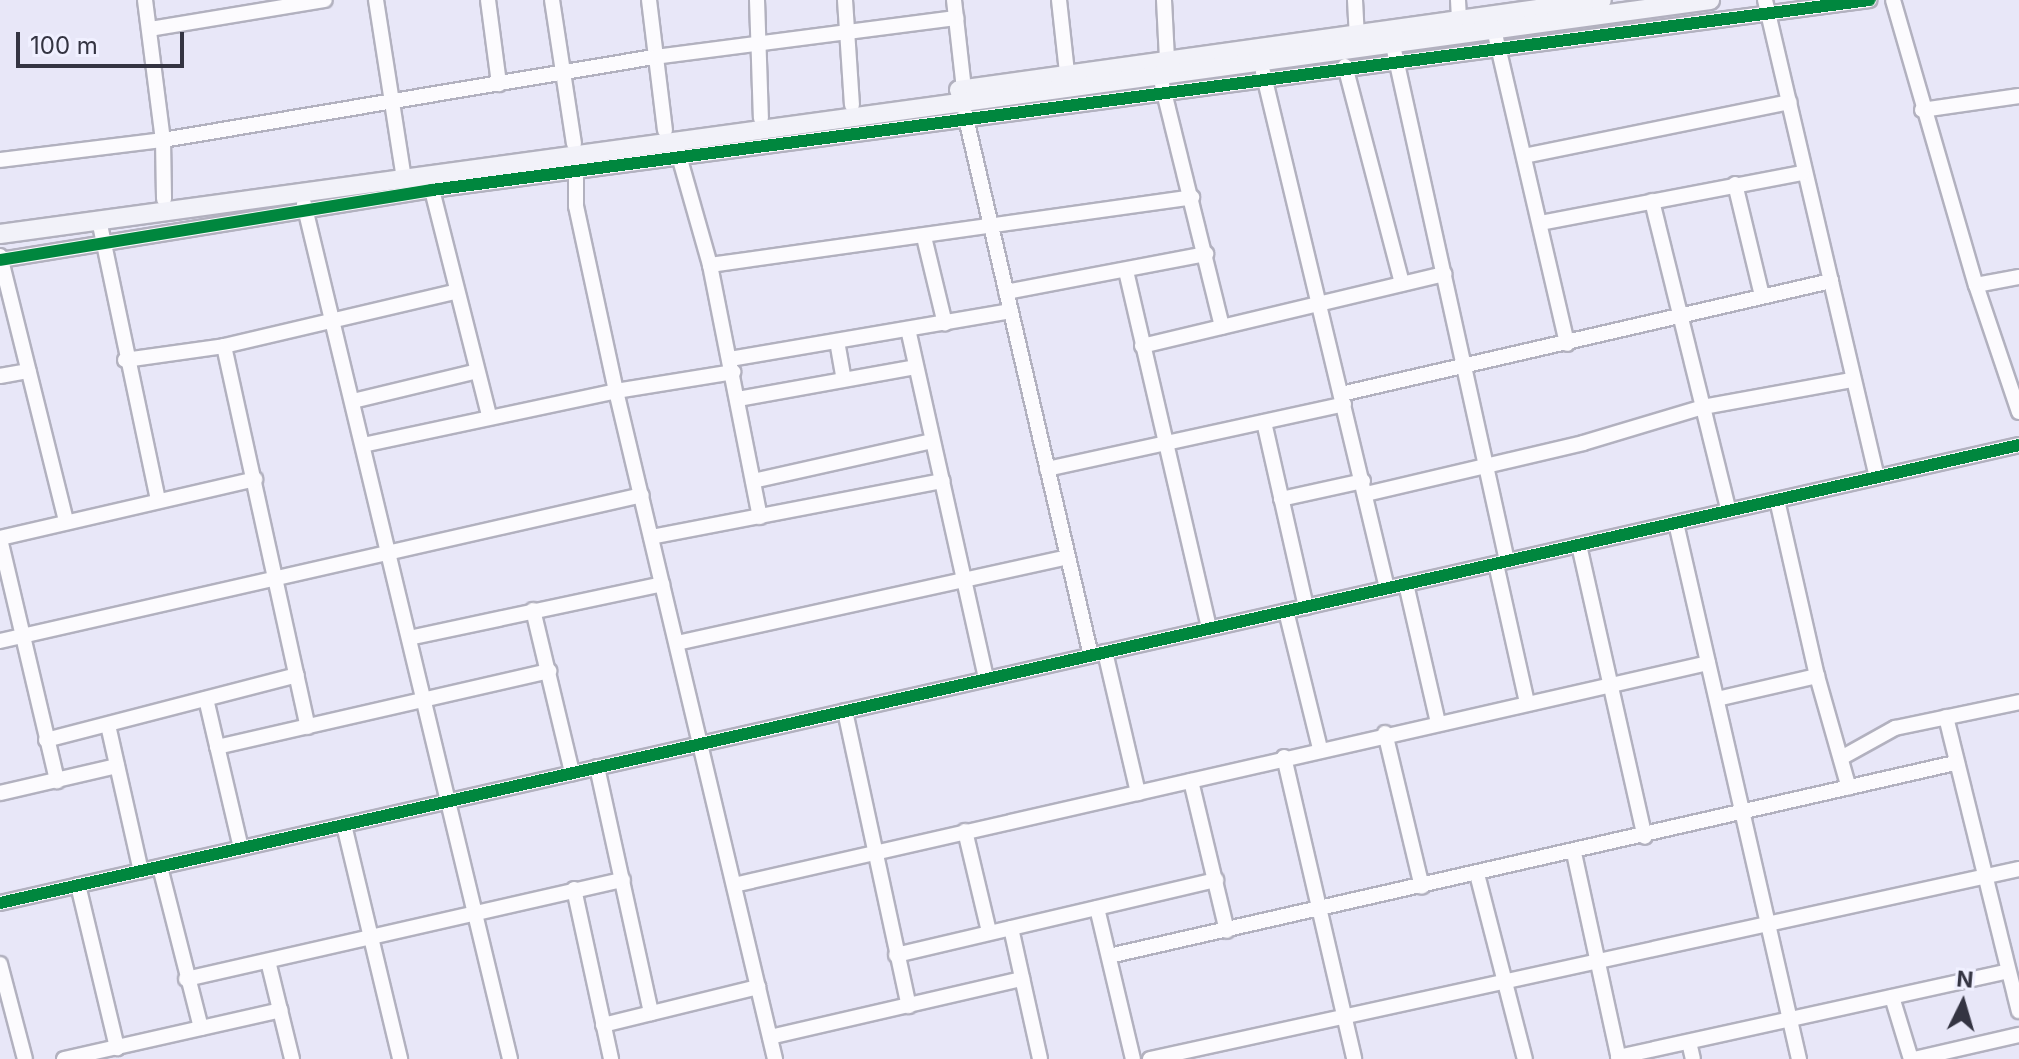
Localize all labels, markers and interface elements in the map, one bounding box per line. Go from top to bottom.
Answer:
scale bar [20,16,188,66]
text: 100 m [30,31,98,60]
north arrow [1923,963,2003,1043]
text: N [1956,965,1975,993]

